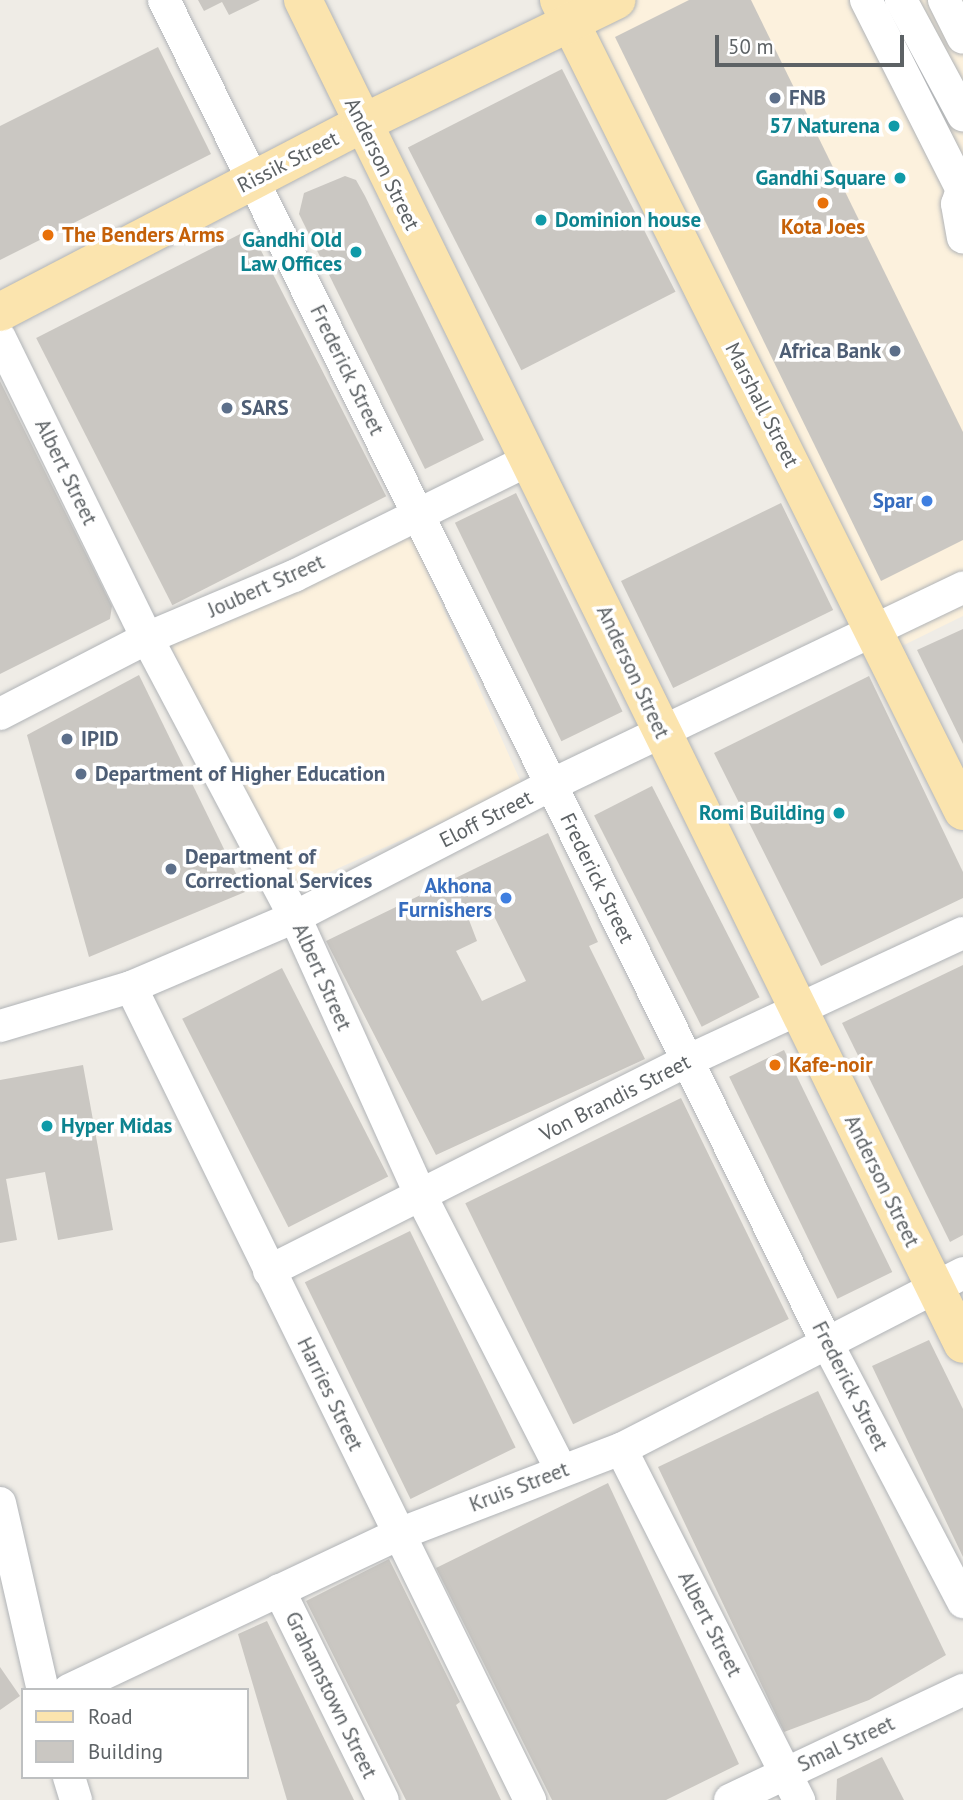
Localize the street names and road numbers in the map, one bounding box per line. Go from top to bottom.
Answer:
street label: Anderson Street [339,94,425,234]
street label: Rissik Street [233,126,343,198]
street label: Frederick Street [305,301,389,439]
street label: Marshall Street [720,339,804,471]
street label: Albert Street [30,415,102,529]
street label: Joubert Street [204,549,328,623]
street label: Anderson Street [591,602,675,742]
street label: Eloff Street [435,785,537,853]
street label: Frederick Street [555,809,639,947]
street label: Albert Street [287,920,357,1034]
street label: Von Brandis Street [536,1049,694,1147]
street label: Anderson Street [839,1111,925,1251]
street label: Frederick Street [807,1317,893,1455]
street label: Harries Street [292,1333,368,1455]
street label: Kruis Street [466,1457,572,1517]
street label: Albert Street [673,1567,747,1681]
street label: Grahamstown Street [280,1608,382,1782]
street label: Smal Street [794,1711,898,1777]

